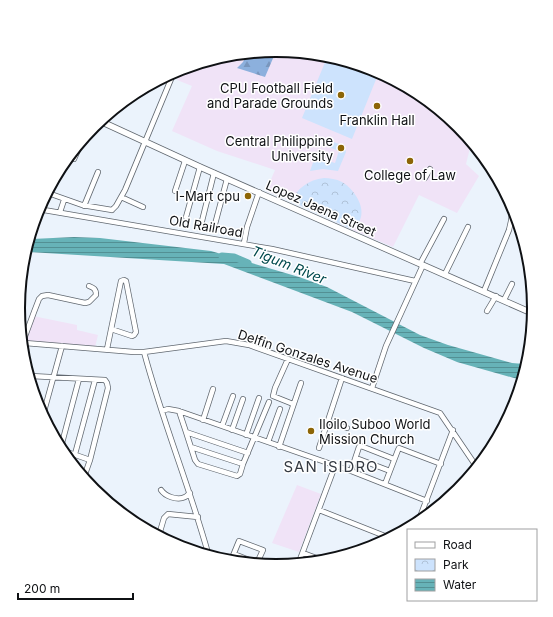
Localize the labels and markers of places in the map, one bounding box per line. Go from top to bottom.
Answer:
place label: CPU Football Field and Parade Grounds [207,80,333,111]
marker: CPU Football Field and Parade Grounds [336,90,346,100]
marker: Franklin Hall [372,101,382,111]
place label: Franklin Hall [339,112,415,128]
place label: Central Philippine University [225,133,333,164]
marker: Central Philippine University [336,143,346,153]
marker: College of Law [405,156,415,166]
place label: College of Law [364,167,456,183]
place label: I-Mart cpu [175,188,240,204]
marker: I-Mart cpu [243,191,253,201]
place label: Iloilo Suboo World Mission Church [319,416,431,447]
marker: Iloilo Suboo World Mission Church [306,426,316,436]

